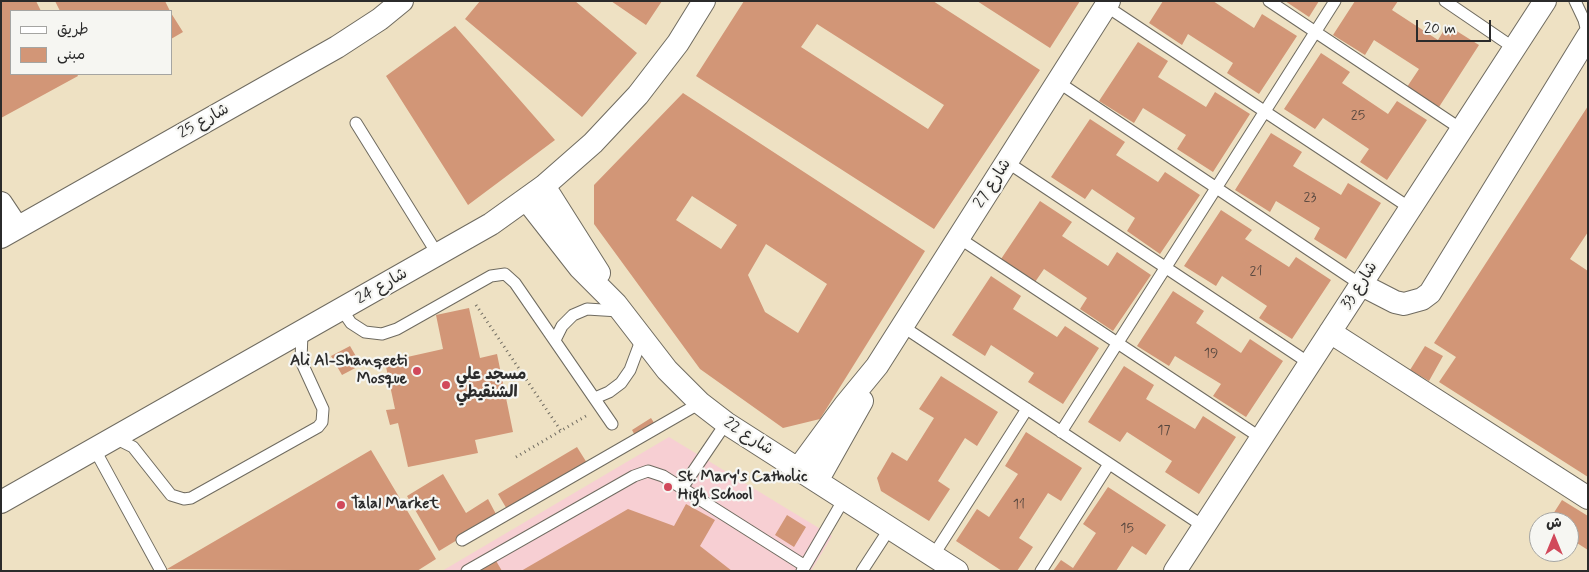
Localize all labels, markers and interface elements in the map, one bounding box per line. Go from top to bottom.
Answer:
legend [10,10,172,75]
scale bar [1419,10,1494,42]
text: 20 m [1424,19,1456,39]
text: طريق [57,20,89,40]
text: مبنى [57,45,85,65]
street label: شارع 25 [175,100,233,144]
house number: 25 [1351,108,1365,124]
street label: شارع 27 [970,156,1016,212]
house number: 23 [1304,190,1316,206]
street label: شارع 33 [1338,259,1382,313]
house number: 21 [1250,264,1262,280]
street label: شارع 24 [353,265,411,309]
house number: 19 [1204,346,1218,362]
place label: Ali Al-Shanqeeti Mosque [290,352,407,390]
marker: Ali Al-Shanqeeti Mosque [411,365,423,377]
place label: مسجد علي الشنقيطي [456,366,526,404]
marker: مسجد علي الشنقيطي [440,379,452,391]
street label: شارع 22 [720,414,776,460]
house number: 17 [1157,423,1171,439]
place label: St. Mary's Catholic High School [678,468,807,506]
marker: St. Mary's Catholic High School [662,481,674,493]
place label: Talal Market [351,495,439,515]
house number: 11 [1013,497,1025,513]
marker: Talal Market [335,499,347,511]
north arrow [1529,512,1579,562]
text: ش [1546,514,1562,532]
house number: 15 [1120,521,1134,537]

